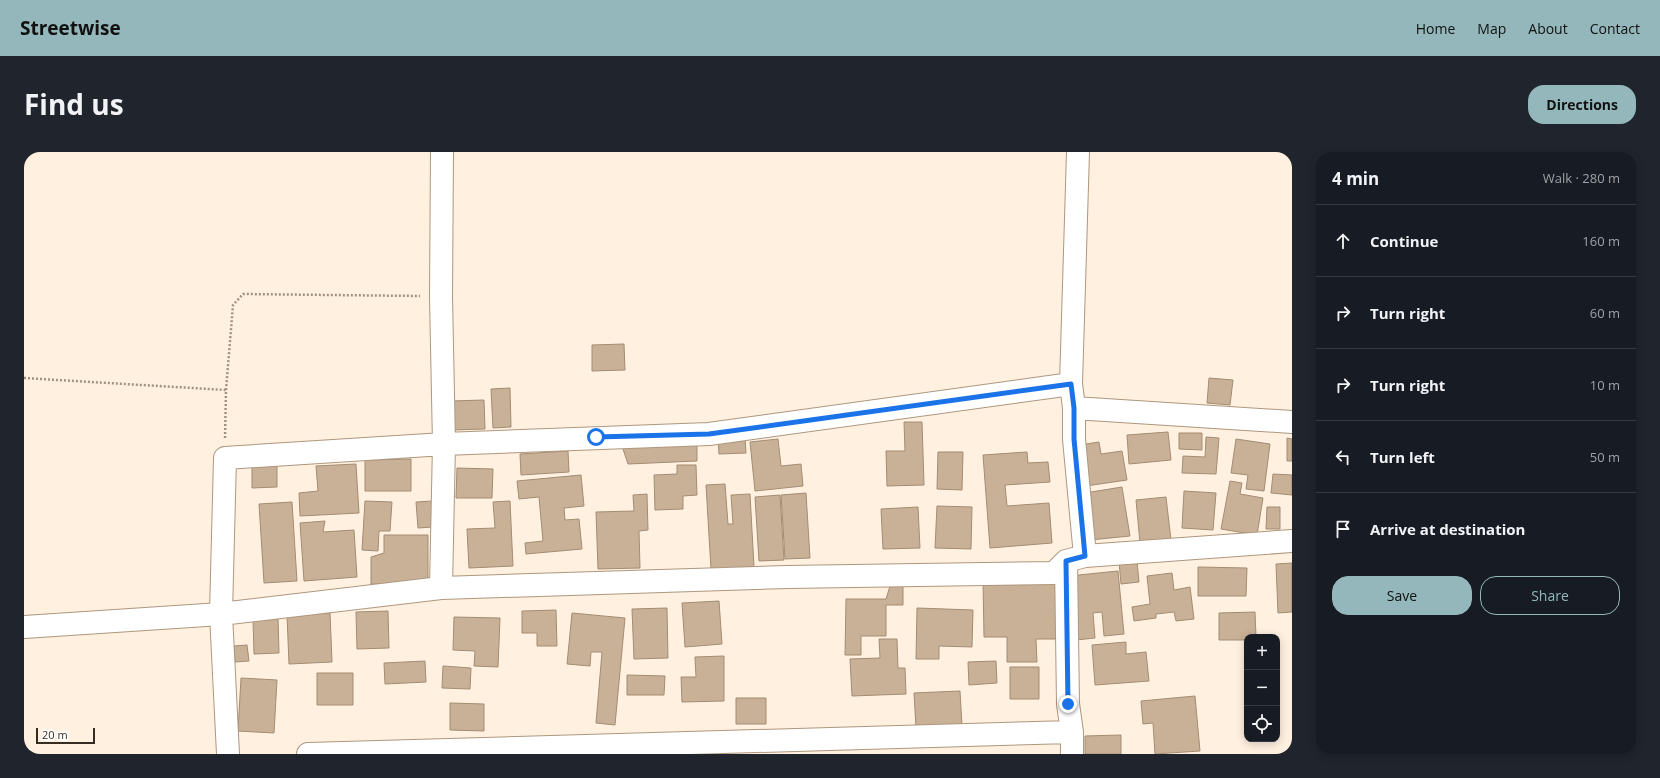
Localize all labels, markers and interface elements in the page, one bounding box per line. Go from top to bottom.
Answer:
text: Streetwise [20,15,121,41]
text: Home [1416,19,1455,38]
text: Map [1477,19,1506,38]
text: About [1528,19,1568,38]
text: Contact [1590,19,1640,38]
text: Find us [24,85,124,123]
button: Directions [1528,85,1636,124]
text: 4 min [1332,167,1379,190]
text: Walk · 280 m [1543,169,1620,187]
icon: ahead [1332,230,1354,252]
text: Continue [1370,231,1438,251]
text: 160 m [1582,232,1620,250]
icon: right [1332,302,1354,324]
text: Turn right [1370,303,1445,323]
text: 60 m [1590,304,1620,322]
icon: right [1332,374,1354,396]
text: Turn right [1370,375,1445,395]
text: 10 m [1590,376,1620,394]
route start [587,428,605,446]
icon: left [1332,446,1354,468]
text: Turn left [1370,447,1435,467]
text: 50 m [1590,448,1620,466]
icon: arrive [1332,518,1354,540]
text: Arrive at destination [1370,519,1525,539]
button: Save [1332,576,1472,615]
button: Share [1480,576,1620,615]
map controls [1244,634,1280,742]
button: + [1244,634,1280,670]
button: − [1244,670,1280,706]
route end [1059,695,1077,713]
button: locate [1244,706,1280,742]
scale bar [36,726,95,745]
text: 20 m [42,727,68,742]

